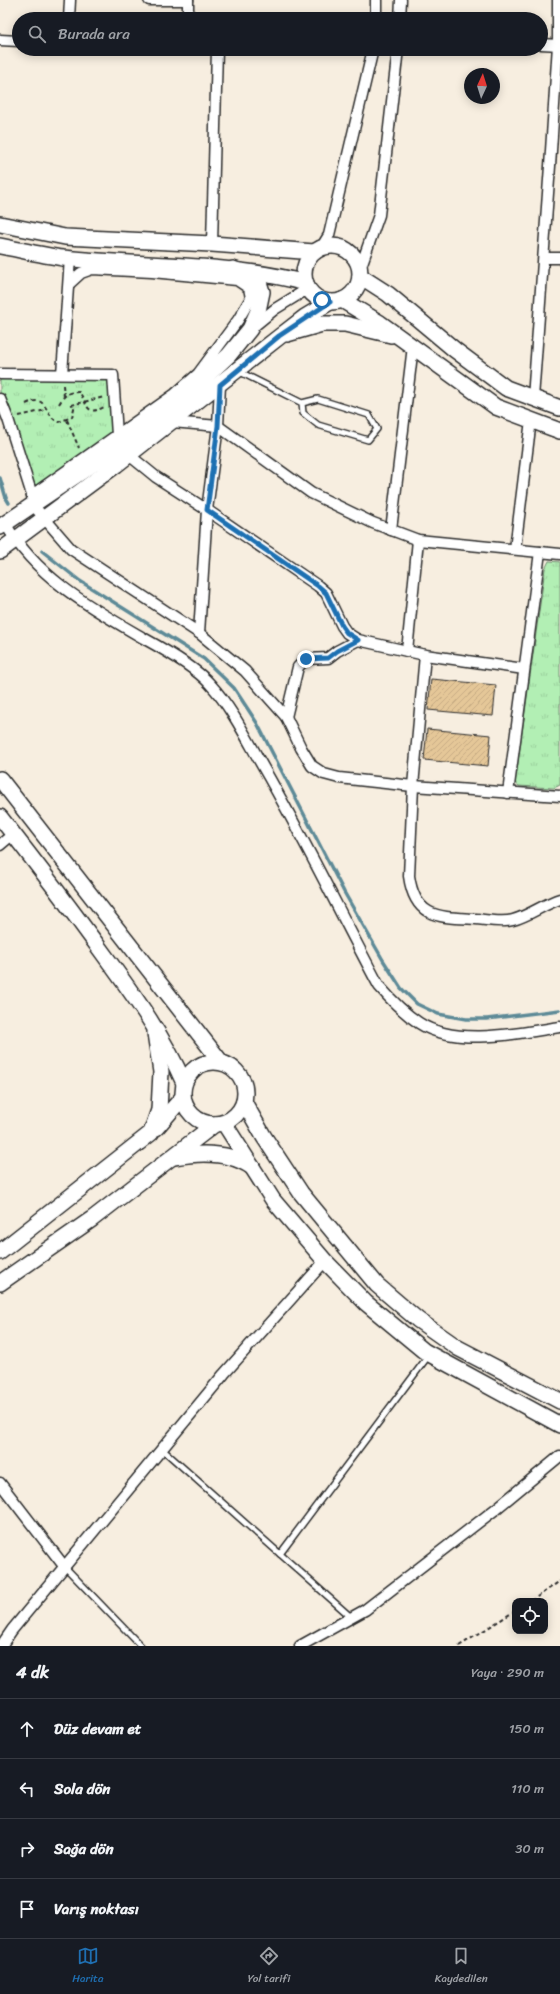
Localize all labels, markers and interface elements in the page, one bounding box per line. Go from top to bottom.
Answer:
search box [12,12,548,56]
text: Burada ara [58,21,130,47]
icon: search [26,23,48,45]
north arrow [464,68,500,104]
route start [313,291,331,309]
route end [297,650,315,668]
map controls [512,1598,548,1634]
button: locate [512,1598,548,1634]
text: 4 dk [16,1657,49,1687]
text: Yaya · 290 m [471,1661,544,1684]
text: Düz devam et [54,1716,141,1742]
text: 150 m [509,1717,544,1740]
icon: ahead [16,1718,38,1740]
text: Sola dön [54,1776,110,1802]
text: 110 m [511,1777,544,1800]
icon: left [16,1778,38,1800]
text: Sağa dön [54,1836,114,1862]
text: 30 m [515,1837,544,1860]
icon: right [16,1838,38,1860]
text: Varış noktası [54,1896,139,1922]
icon: arrive [16,1898,38,1920]
tab: Harita [72,1945,103,1988]
tab: Yol tarifi [248,1945,290,1988]
tab: Kaydedilen [435,1945,488,1988]

